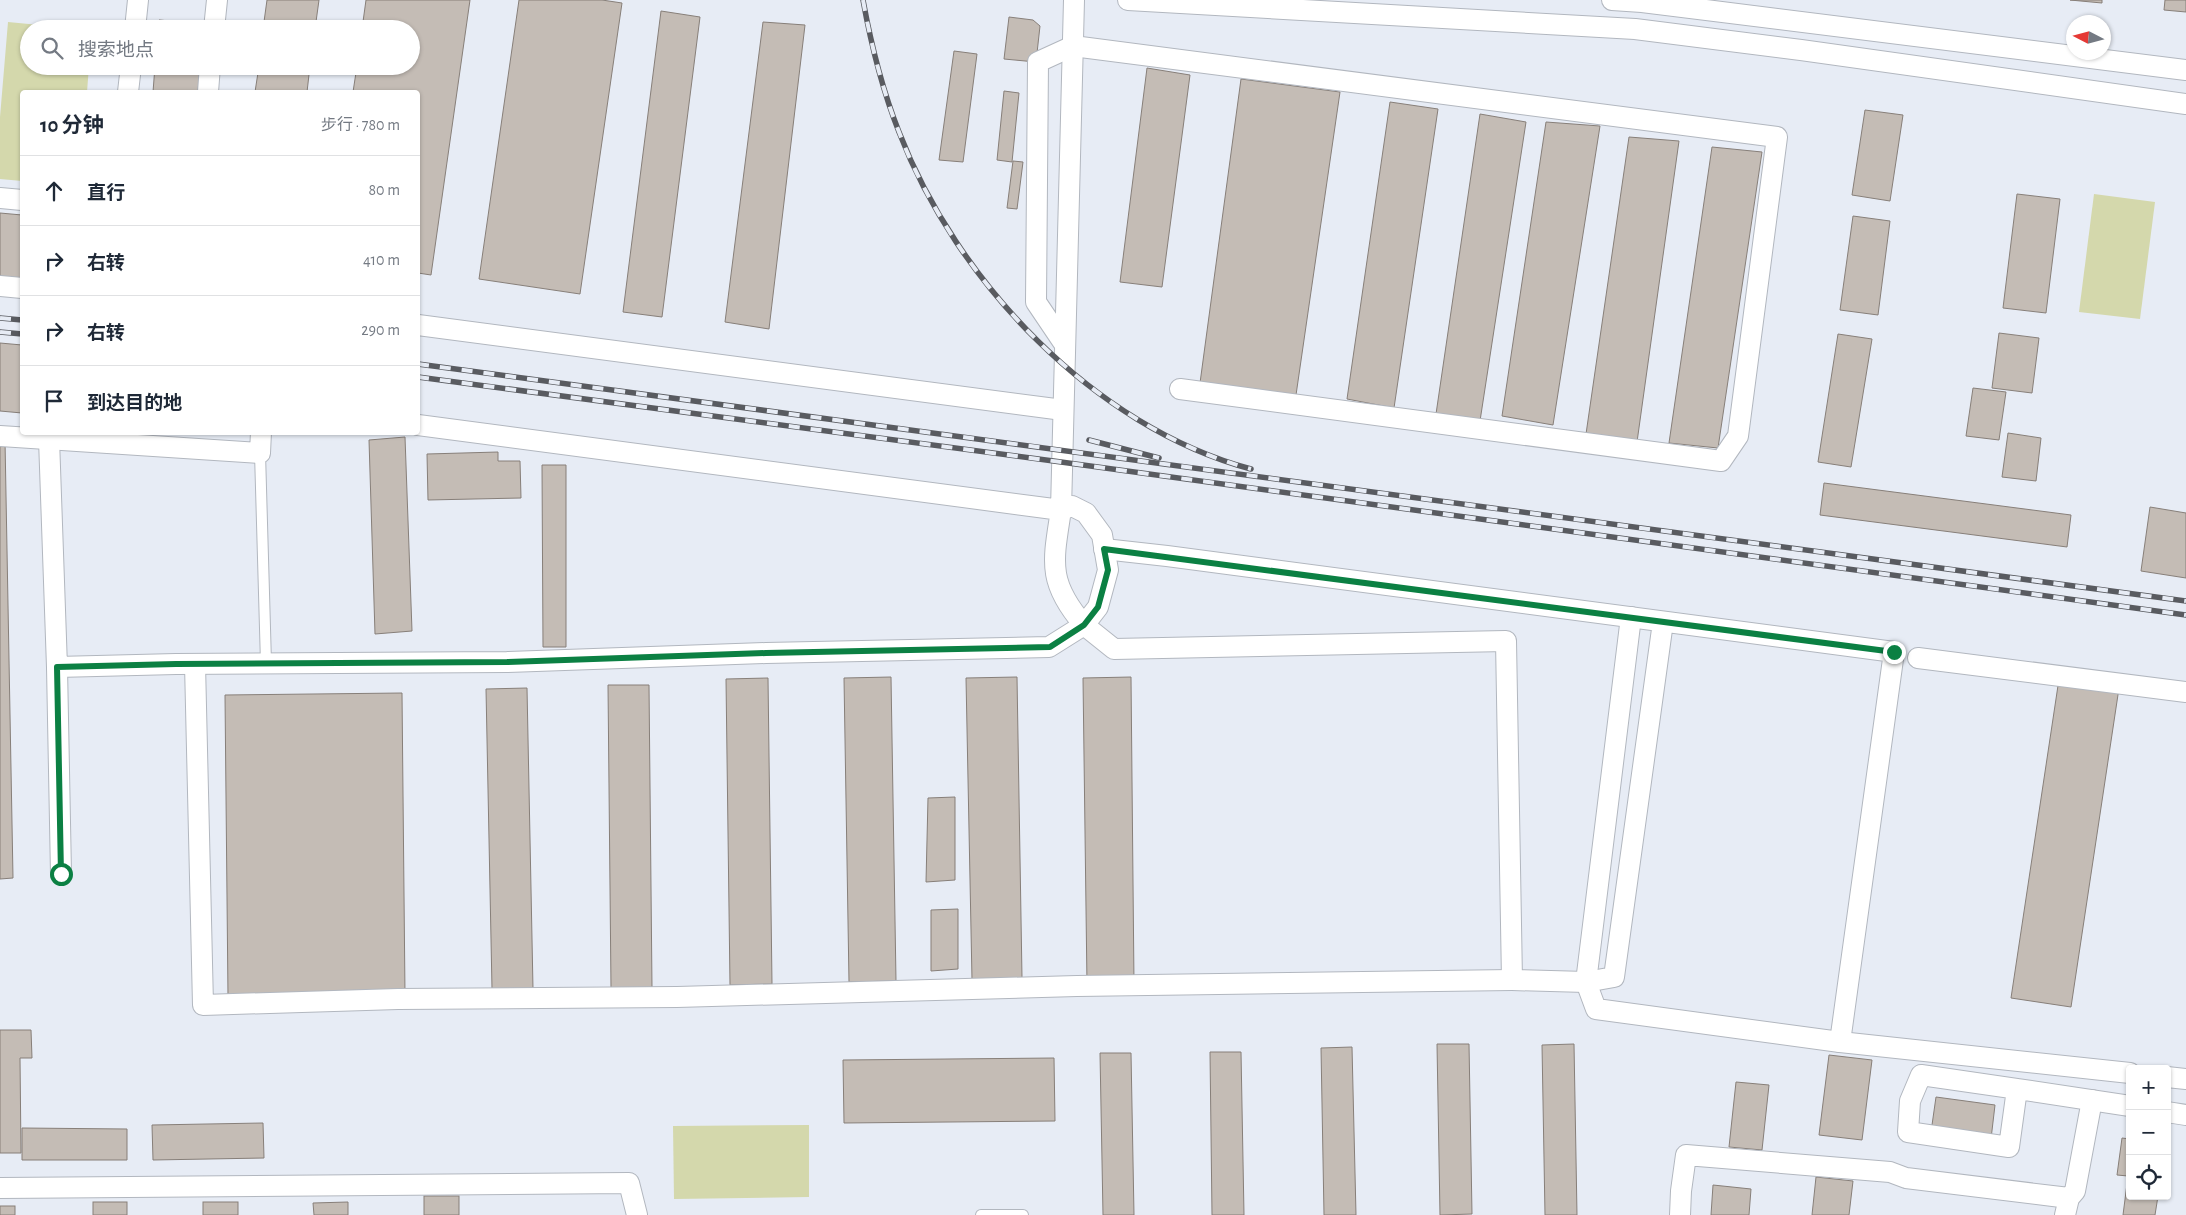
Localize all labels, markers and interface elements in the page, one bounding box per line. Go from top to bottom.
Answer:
north arrow [2066,15,2111,60]
search box [20,20,420,75]
icon: search [38,34,66,62]
text: 搜索地点 [78,41,154,60]
text: 10 分钟 [40,115,104,136]
text: 步行 · 780 m [321,117,400,133]
icon: ahead [40,177,68,205]
text: 80 m [369,182,400,198]
text: 直行 [87,184,125,203]
icon: right [40,247,68,275]
text: 410 m [363,252,400,268]
text: 右转 [87,254,125,273]
icon: right [40,317,68,345]
text: 290 m [361,322,400,338]
text: 右转 [87,324,125,343]
icon: arrive [40,387,68,415]
text: 到达目的地 [87,394,182,413]
route end [1883,641,1906,664]
route start [50,863,73,886]
map controls [2126,1065,2171,1200]
button: + [2126,1065,2171,1110]
button: − [2126,1110,2171,1155]
button: locate [2126,1155,2171,1200]

